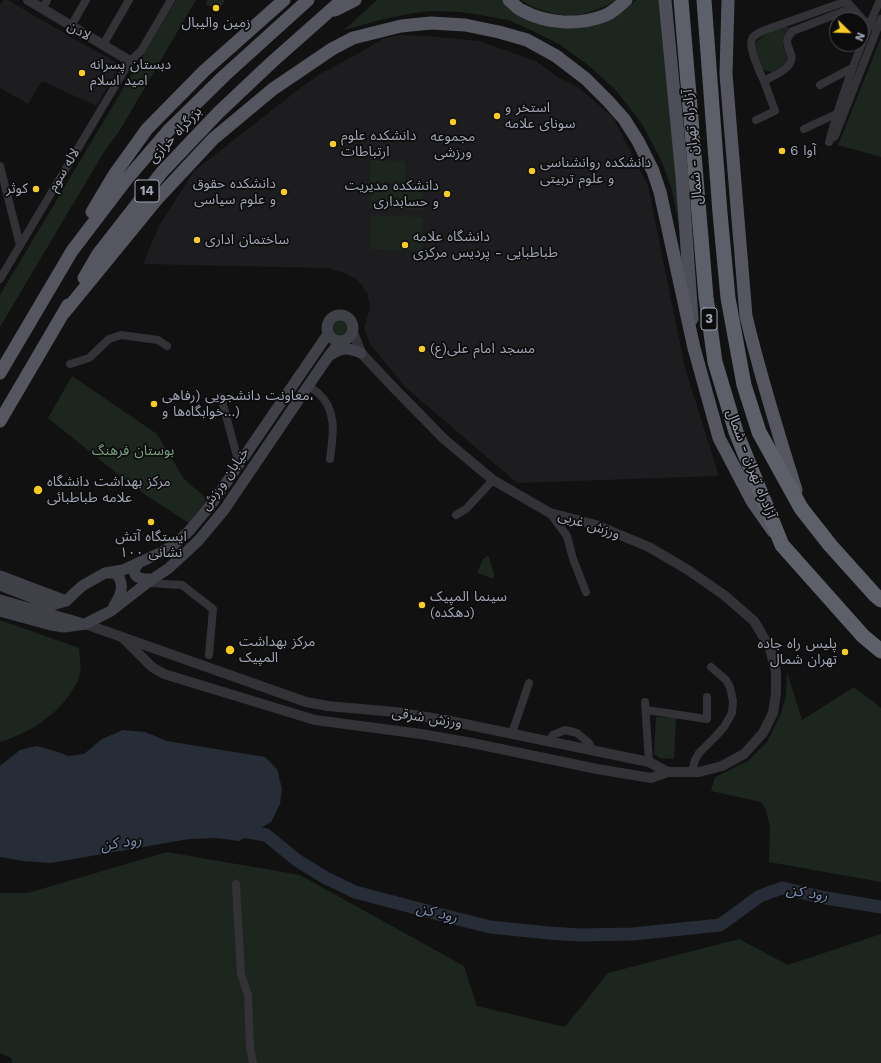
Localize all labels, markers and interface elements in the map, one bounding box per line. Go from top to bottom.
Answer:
marker: زمین والیبال [211,3,221,13]
north arrow [829,12,869,52]
place label: زمین والیبال [181,15,251,31]
street label: لادن [64,18,94,44]
text: N [852,30,867,43]
place label: دبستان پسرانه امید اسلام [90,57,171,90]
marker: دبستان پسرانه امید اسلام [77,68,87,78]
street label: آزادراه تهران - شمال [680,89,706,205]
place label: استخر و سونای علامه [505,100,575,132]
street label: بزرگراه خرازی [145,103,205,167]
marker: استخر و سونای علامه [492,111,502,121]
marker: مجموعه ورزشی [448,117,458,127]
place label: دانشکده علوم ارتباطات [341,128,416,160]
place label: مجموعه ورزشی [431,129,475,162]
marker: دانشکده علوم ارتباطات [328,139,338,149]
place label: آوا 6 [790,143,816,159]
street label: لاله سوم [45,145,83,195]
marker: آوا 6 [777,146,787,156]
place label: دانشکده روانشناسی و علوم تربیتی [540,155,651,188]
marker: دانشکده روانشناسی و علوم تربیتی [527,166,537,176]
place label: دانشکده حقوق و علوم سیاسی [193,176,276,208]
place label: دانشکده مدیریت و حسابداری [345,178,439,210]
road number: 14 [135,180,159,202]
place label: کوثر [6,181,28,197]
marker: کوثر [31,184,41,194]
marker: دانشکده حقوق و علوم سیاسی [279,187,289,197]
marker: دانشکده مدیریت و حسابداری [442,189,452,199]
place label: دانشگاه علامه طباطبایی - پردیس مرکزی [413,229,558,262]
place label: ساختمان اداری [205,232,289,248]
marker: ساختمان اداری [192,235,202,245]
marker: دانشگاه علامه طباطبایی - پردیس مرکزی [400,240,410,250]
road number: 3 [701,308,717,330]
place label: مسجد امام علی(ع) [430,341,535,357]
marker: مسجد امام علی(ع) [417,344,427,354]
place label: معاونت دانشجویی (رفاهی، خوابگاه‌ها و...) [162,388,314,420]
marker: معاونت دانشجویی (رفاهی، خوابگاه‌ها و...) [149,399,159,409]
street label: آزادراه تهران - شمال [722,407,780,521]
park label: بوستان فرهنگ [92,443,174,459]
street label: خیابان ورزش [197,444,253,514]
place label: مرکز بهداشت دانشگاه علامه طباطبائی [47,474,171,506]
marker: مرکز بهداشت دانشگاه علامه طباطبائی [32,484,44,496]
street label: ورزش غربی [556,507,622,543]
marker: ایستگاه آتش نشانی ۱۰۰ [146,517,156,527]
place label: ایستگاه آتش نشانی ۱۰۰ [115,529,187,562]
place label: سینما المپیک (دهکده) [430,589,507,622]
marker: سینما المپیک (دهکده) [417,600,427,610]
place label: مرکز بهداشت المپیک [239,634,315,666]
place label: پلیس راه جاده تهران شمال [758,636,837,668]
marker: مرکز بهداشت المپیک [224,644,236,656]
marker: پلیس راه جاده تهران شمال [840,647,850,657]
street label: ورزش شرقی [391,704,463,732]
water label: رود کن [99,831,143,855]
water label: رود کن [785,881,829,905]
water label: رود کن [415,899,459,927]

